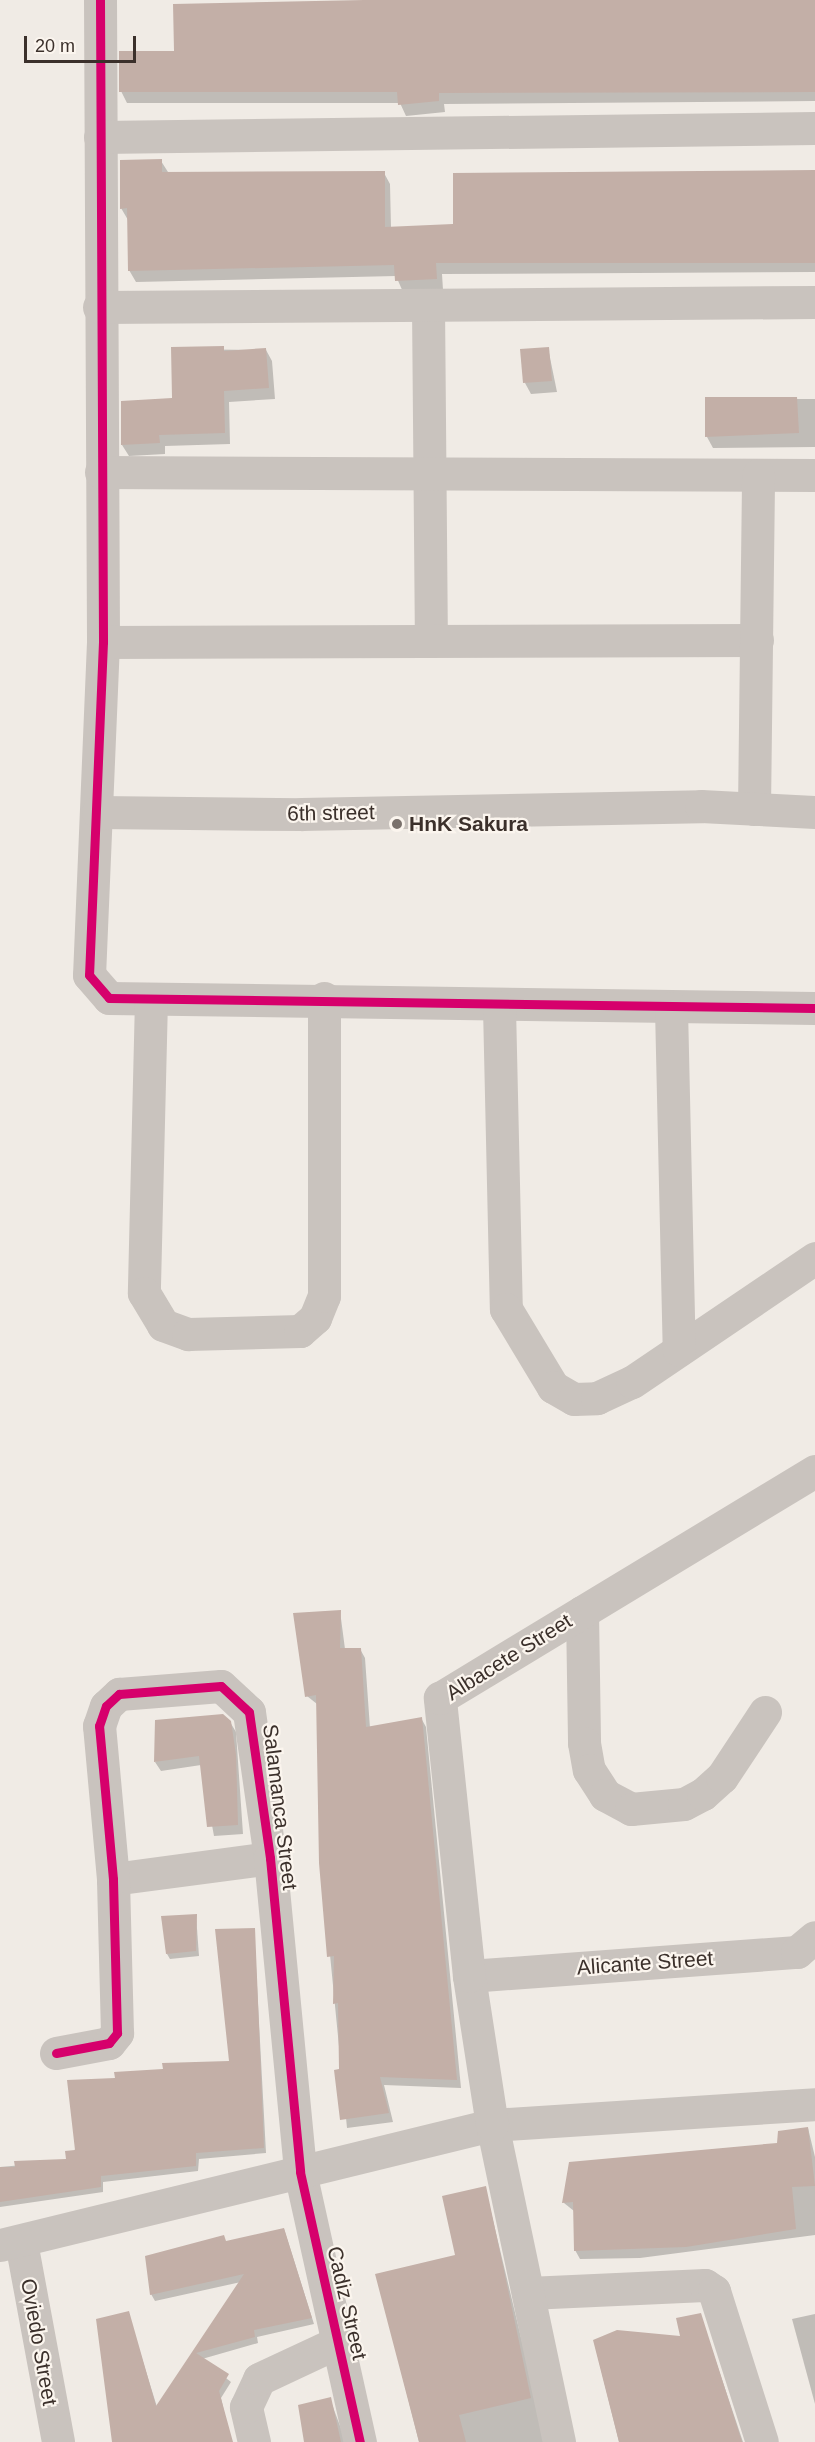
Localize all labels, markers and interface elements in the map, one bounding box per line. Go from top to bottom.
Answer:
scale bar [27,24,140,62]
text: 20 m [35,36,75,56]
street label: 6th street [287,800,375,826]
place label: HnK Sakura [409,811,528,837]
marker: HnK Sakura [390,817,404,831]
street label: Albacete Street [441,1608,577,1706]
street label: Salamanca Street [257,1723,303,1891]
street label: Alicante Street [576,1946,714,1980]
street label: Cadiz Street [322,2244,372,2362]
street label: Oviedo Street [15,2277,63,2407]

